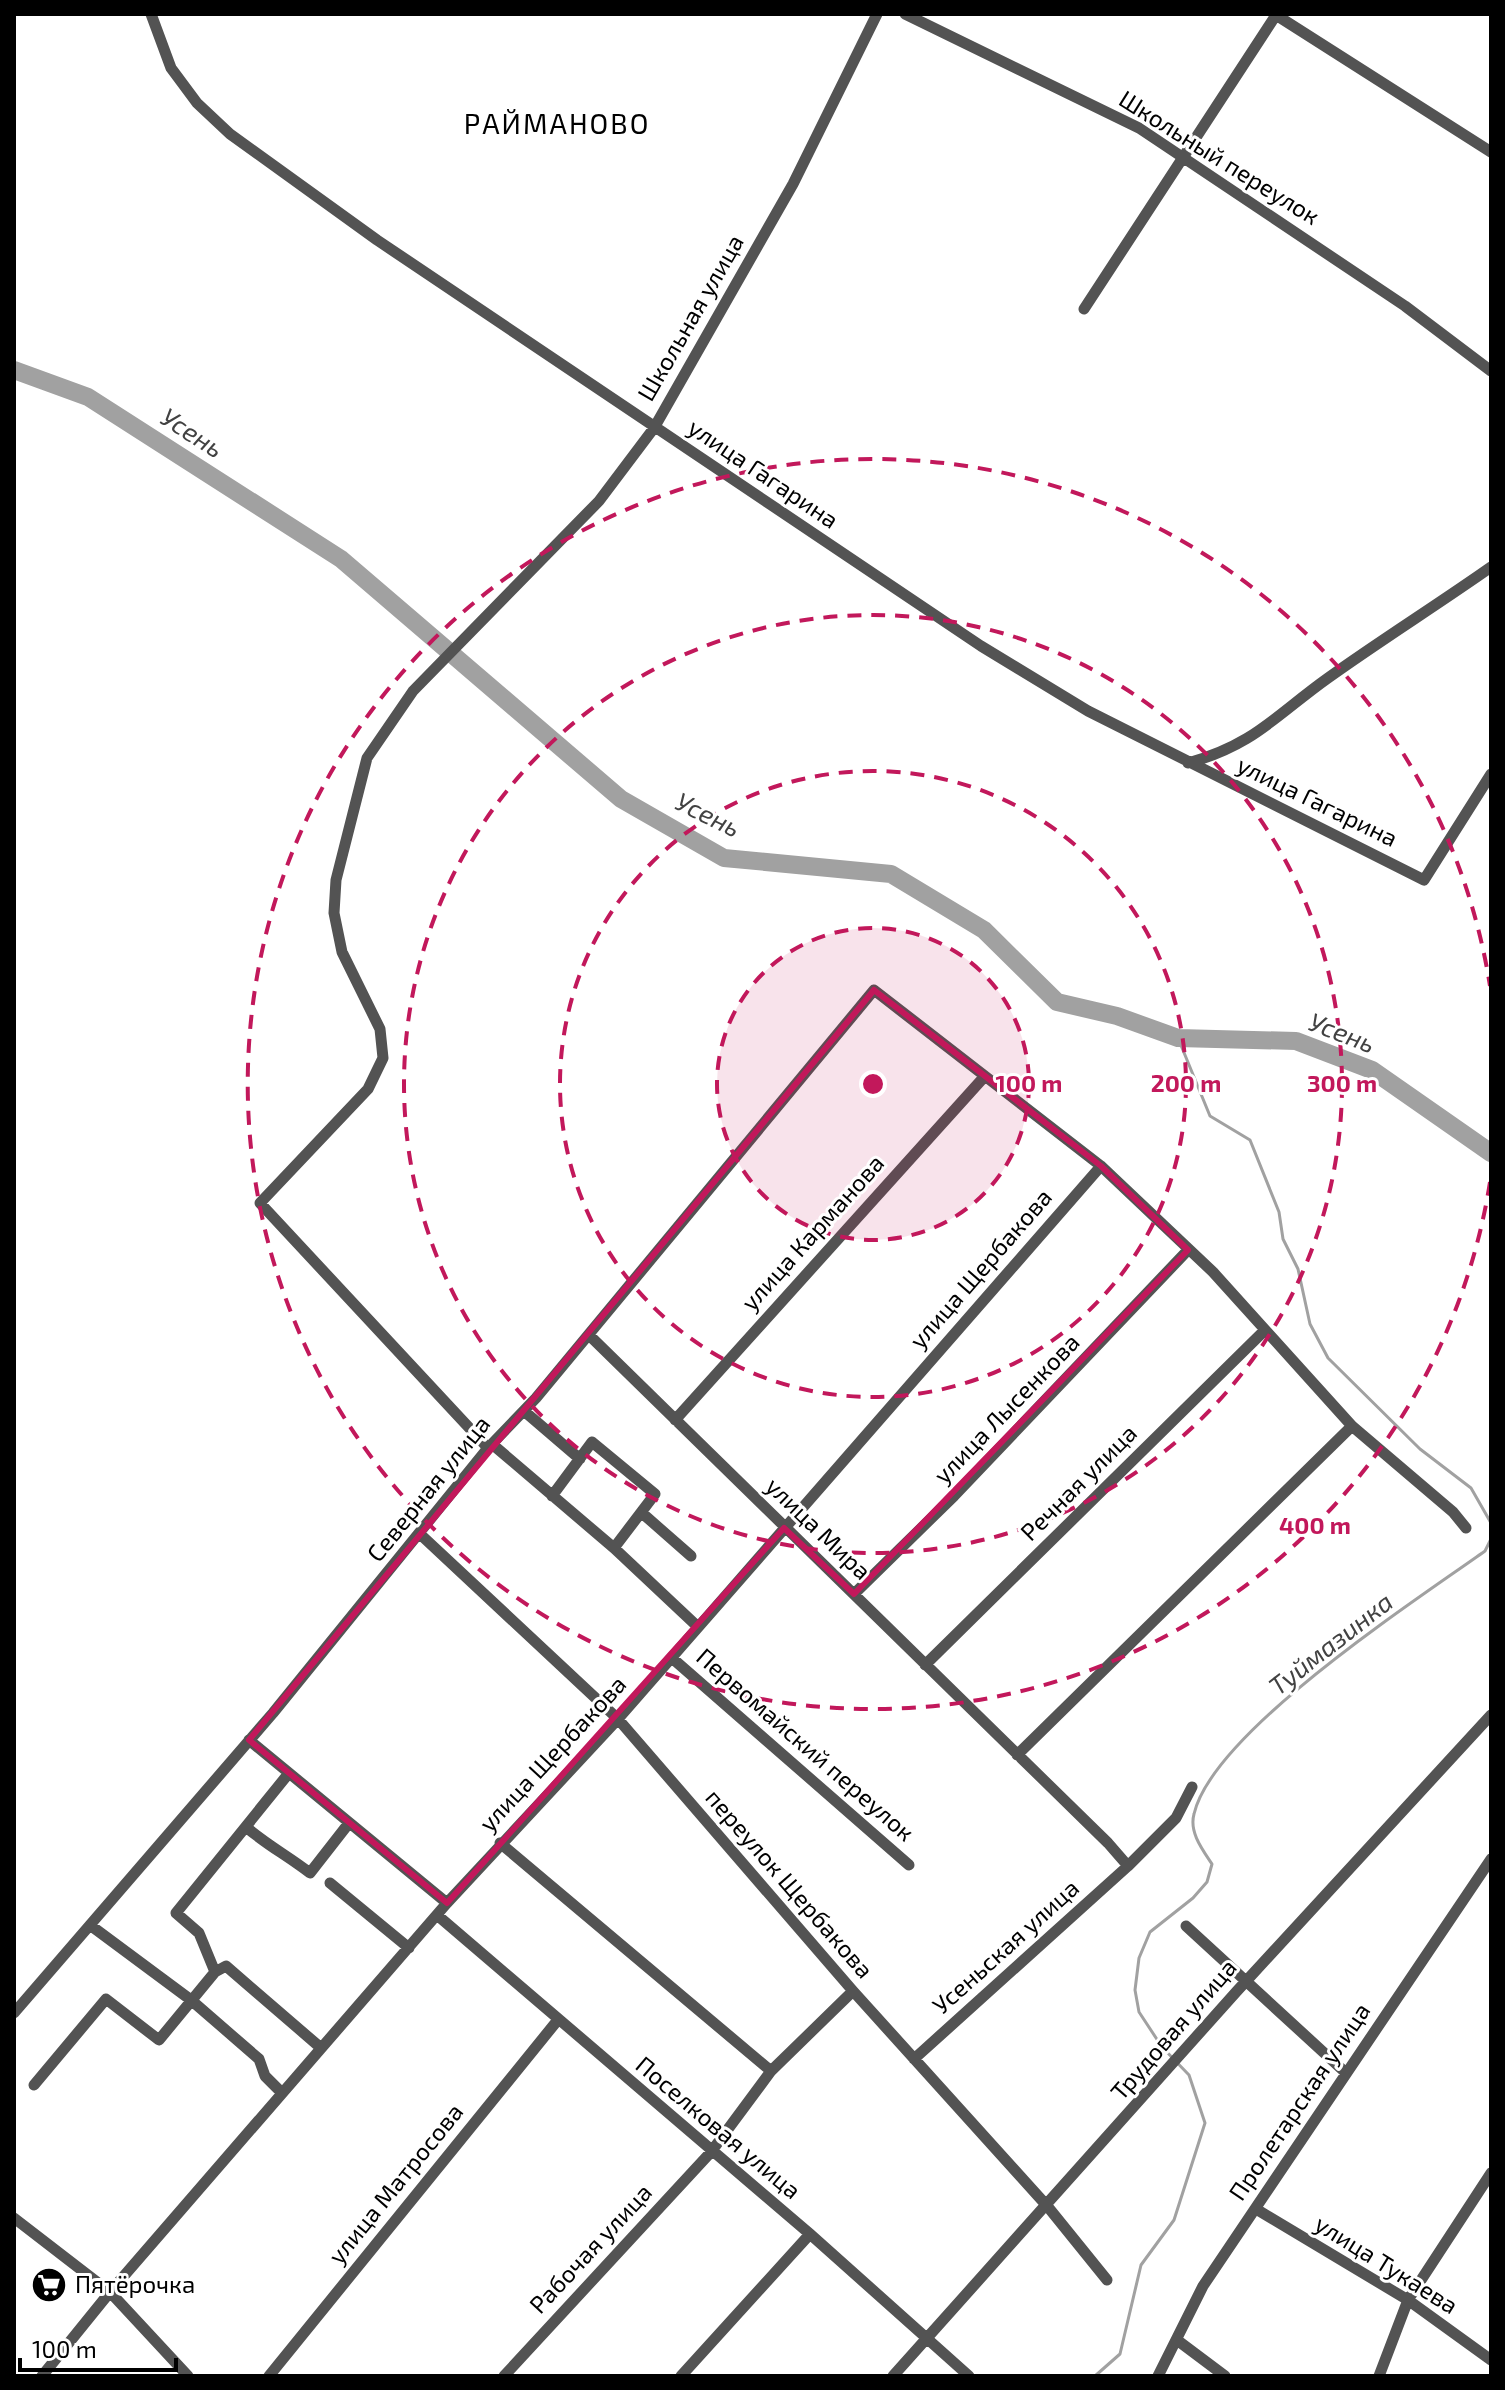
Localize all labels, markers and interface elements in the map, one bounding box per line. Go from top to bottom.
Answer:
street label: Школьный переулок [1114,83,1325,231]
district label: РАЙМАНОВО [464,106,650,140]
street label: Школьная улица [630,229,750,406]
water label: Усень [156,400,230,463]
street label: улица Гагарина [683,412,844,535]
street label: улица Гагарина [1232,749,1403,853]
water label: Усень [671,785,746,843]
water label: Усень [1305,1005,1380,1058]
text: 100 m [996,1068,1062,1097]
text: 200 m [1151,1068,1221,1097]
text: 300 m [1307,1068,1377,1097]
centre of rings [859,1070,887,1098]
street label: улица Карманова [734,1148,890,1316]
street label: улица Щербакова [903,1182,1058,1354]
street label: улица Лысенкова [927,1327,1085,1490]
street label: Северная улица [360,1409,496,1567]
street label: Речная улица [1014,1418,1143,1547]
street label: улица Мира [760,1471,878,1586]
text: 400 m [1279,1510,1351,1539]
water label: Туймазинка [1262,1585,1398,1701]
street label: Первомайский переулок [690,1641,921,1847]
street label: улица Щербакова [472,1669,632,1838]
street label: переулок Щербакова [699,1783,880,1984]
street label: Усеньская улица [926,1873,1085,2020]
street label: Трудовая улица [1104,1953,1243,2106]
street label: Пролетарская улица [1222,1997,1376,2206]
street label: Поселковая улица [630,2049,807,2205]
street label: улица Матросова [321,2097,469,2270]
street label: Рабочая улица [523,2177,658,2319]
street label: улица Тукаева [1309,2208,1464,2320]
supermarket icon: Пятёрочка [30,2266,68,2304]
place label: Пятёрочка [75,2269,195,2298]
scale bar [20,2322,176,2372]
text: 100 m [32,2334,97,2363]

